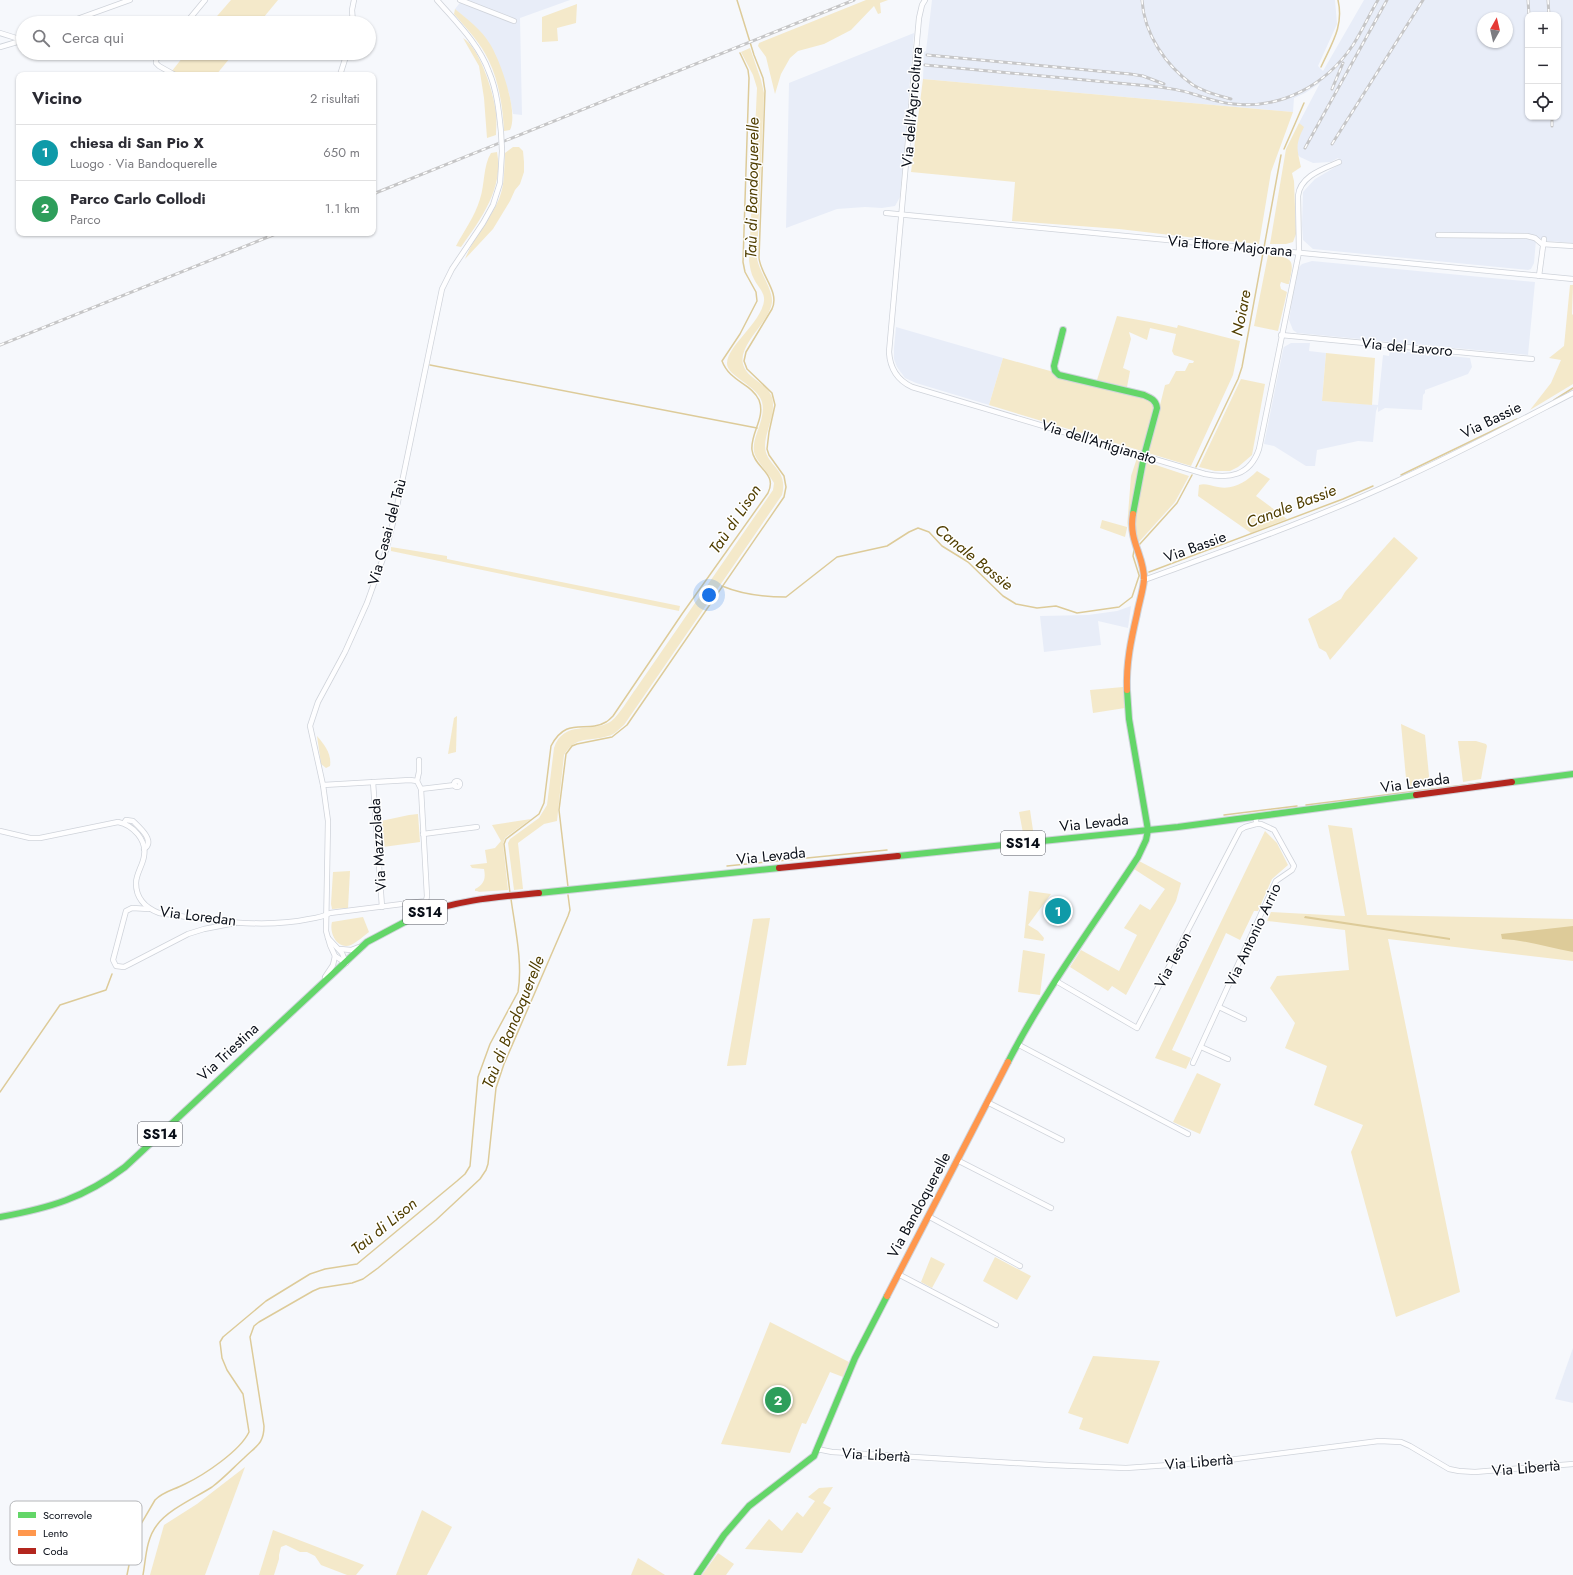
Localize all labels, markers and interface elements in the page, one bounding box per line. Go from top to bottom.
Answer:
north arrow [1477,12,1513,48]
map controls [1525,12,1561,120]
button: + [1525,12,1561,48]
search box [16,16,376,60]
icon: search [30,27,52,49]
text: Cerca qui [62,27,124,49]
street label: Via dell'Agricoltura [896,46,928,168]
button: − [1525,48,1561,84]
button: locate [1525,84,1561,120]
text: Vicino [32,86,82,110]
text: 2 risultati [310,89,360,108]
water label: Taù di Bandoquerelle [739,117,765,259]
text: chiesa di San Pio X [70,132,204,154]
text: 1 [42,143,48,162]
text: 650 m [323,143,360,162]
text: Luogo · Via Bandoquerelle [70,154,217,173]
text: Parco Carlo Collodi [70,188,206,210]
text: 2 [41,199,49,218]
text: 1.1 km [325,199,360,218]
text: Parco [70,210,101,229]
street label: Via Ettore Majorana [1167,230,1293,262]
water label: Noiare [1225,288,1257,338]
street label: Via del Lavoro [1361,332,1453,362]
street label: Via Bassie [1457,396,1525,444]
street label: Via dell'Artigianato [1038,414,1160,470]
street label: Via Casai del Taù [362,476,412,588]
water label: Canale Bassie [1243,478,1339,534]
water label: Taù di Lison [703,480,767,558]
water label: Canale Bassie [930,518,1018,596]
street label: Via Bassie [1161,525,1229,568]
your location [699,585,719,605]
street label: Via Levada [1379,767,1451,799]
street label: Via Mazzolada [364,798,392,892]
street label: Via Levada [1058,808,1130,838]
road number: SS14 [1001,831,1045,855]
street label: Via Levada [735,841,807,871]
street label: Via Antonio Arrio [1219,880,1287,990]
pin: 1 [1045,896,1071,926]
street label: Via Loredan [159,900,237,932]
road number: SS14 [403,900,447,924]
street label: Via Teson [1149,928,1197,992]
water label: Taù di Bandoquerelle [476,952,550,1092]
street label: Via Triestina [192,1018,264,1086]
road number: SS14 [138,1122,182,1146]
street label: Via Bandoquerelle [882,1148,956,1262]
water label: Taù di Lison [346,1192,422,1260]
pin: 2 [765,1385,791,1415]
street label: Via Libertà [841,1442,911,1468]
street label: Via Libertà [1164,1448,1234,1476]
street label: Via Libertà [1491,1454,1561,1482]
legend [10,1501,142,1565]
text: Scorrevole [43,1507,92,1523]
text: Lento [43,1525,68,1541]
text: Coda [43,1543,68,1559]

